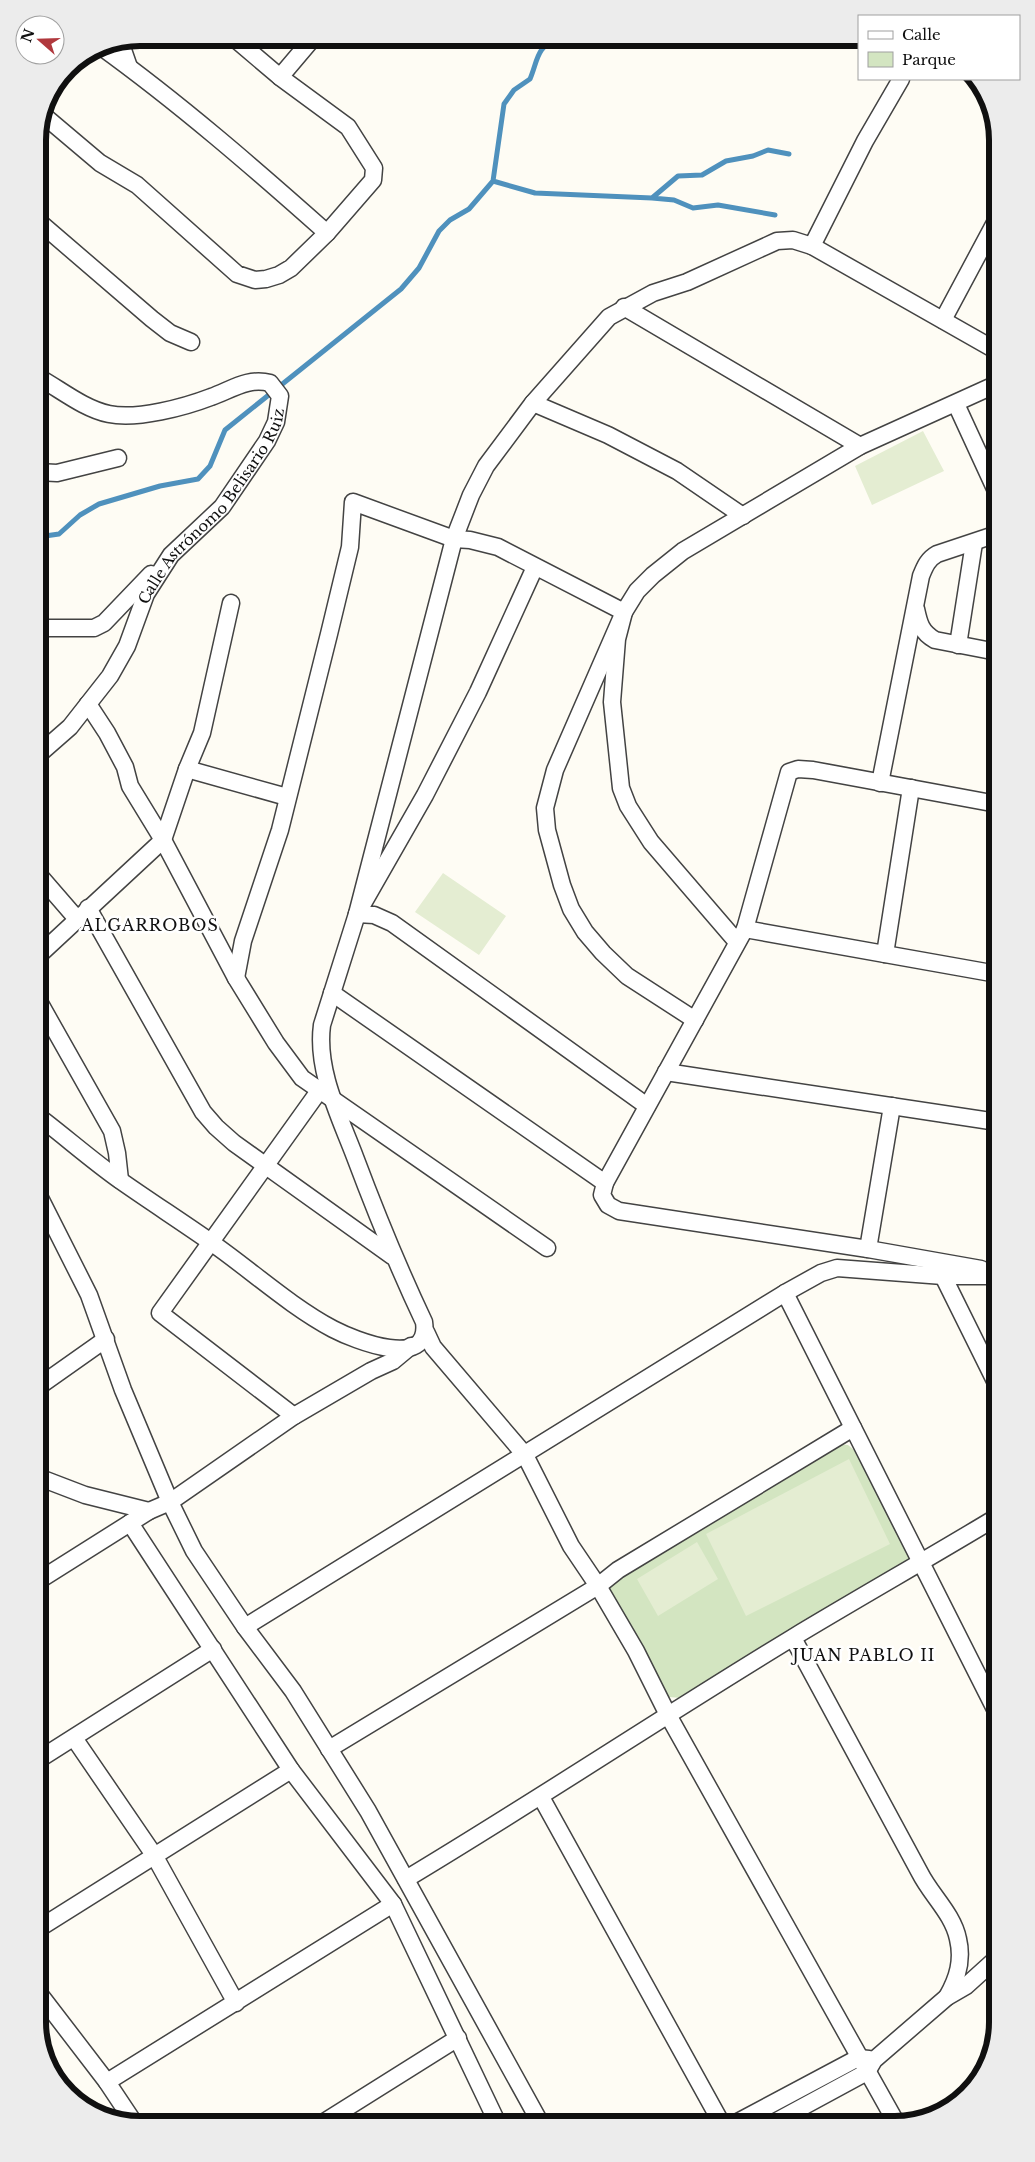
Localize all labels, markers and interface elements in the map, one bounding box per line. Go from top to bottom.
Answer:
north arrow [15,15,65,65]
legend [858,15,1020,80]
text: Calle [902,25,941,44]
text: N [17,26,38,45]
text: Parque [902,50,956,69]
street label: Calle Astrónomo Belisario Ruiz [134,407,288,606]
district label: ALGARROBOS [80,915,219,935]
district label: JUAN PABLO II [791,1645,935,1665]

